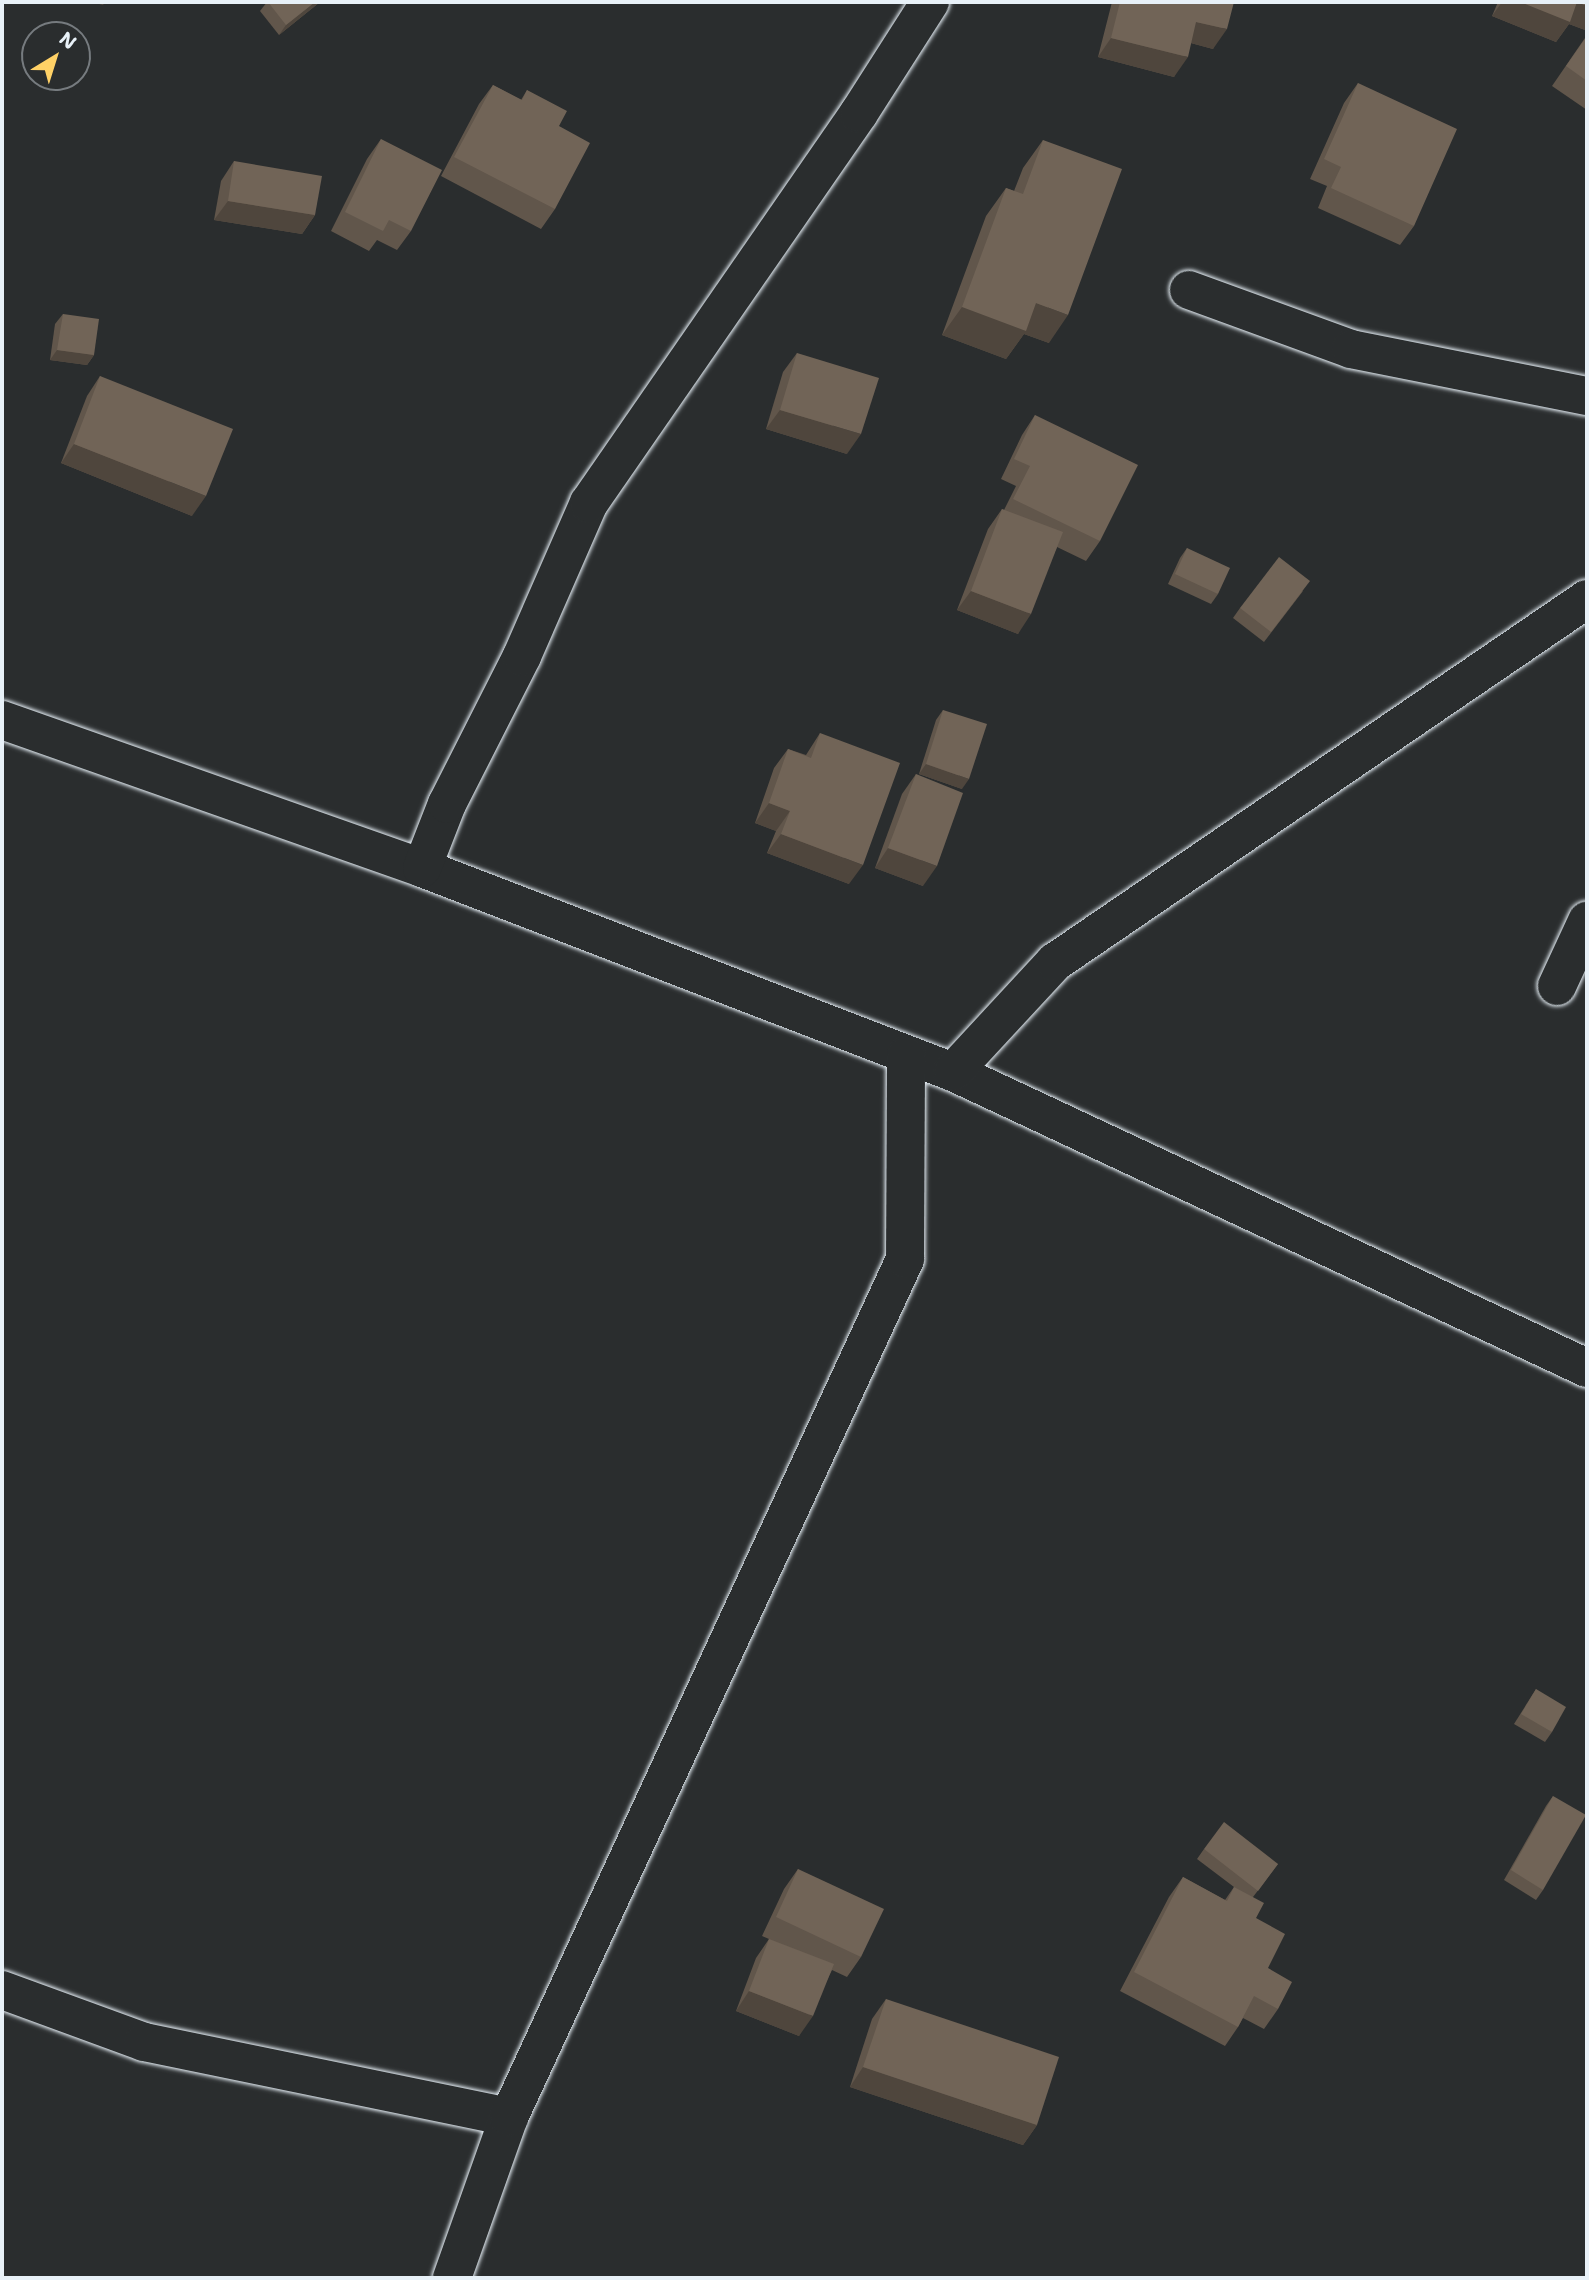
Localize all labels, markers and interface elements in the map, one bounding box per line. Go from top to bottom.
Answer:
north arrow [21,21,91,91]
text: N [54,26,82,55]

